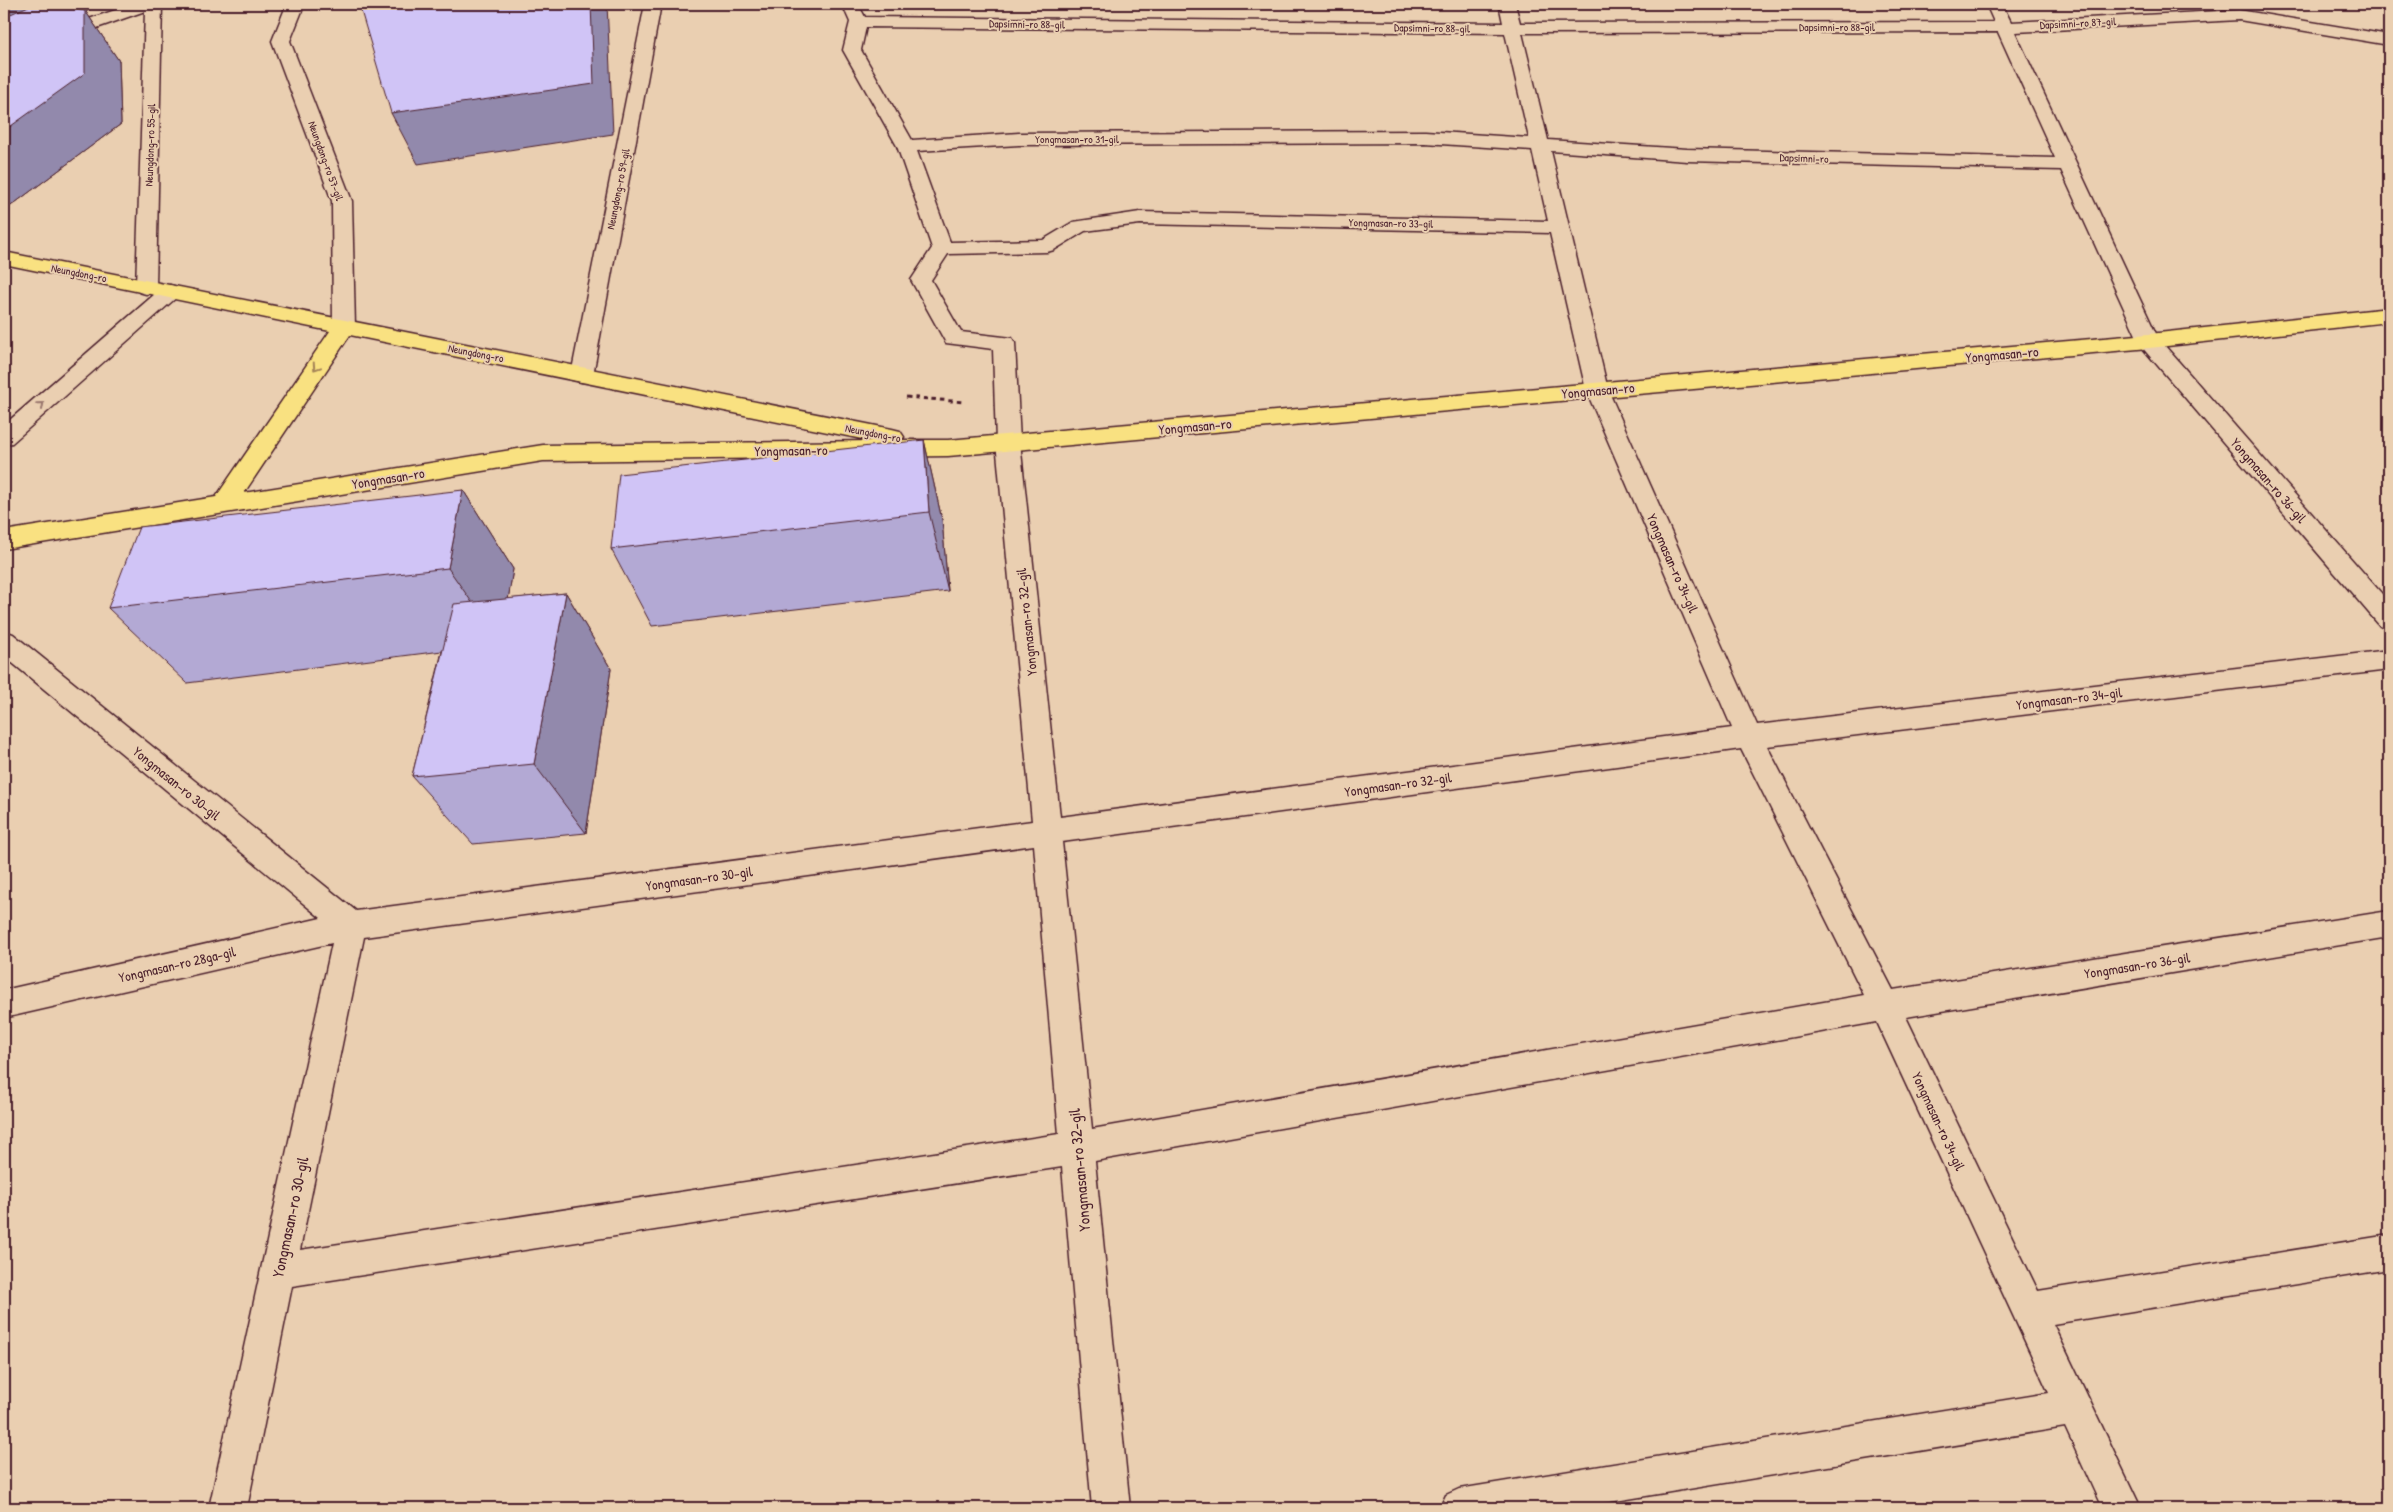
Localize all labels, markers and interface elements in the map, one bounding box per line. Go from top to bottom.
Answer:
street label: Dapsimni-ro 87-gil [2039,14,2117,32]
street label: Dapsimni-ro 88-gil [989,16,1065,32]
street label: Dapsimni-ro 88-gil [1394,20,1470,36]
street label: Dapsimni-ro 88-gil [1799,20,1875,34]
street label: Neungdong-ro 55-gil [142,103,158,187]
street label: Neungdong-ro 57-gil [305,119,347,203]
street label: Yongmasan-ro 31-gil [1035,132,1119,146]
street label: Neungdong-ro 59-gil [603,147,633,231]
street label: Dapsimni-ro [1779,150,1829,166]
street label: Yongmasan-ro 33-gil [1349,215,1434,231]
street label: Neungdong-ro [50,261,108,285]
street label: Neungdong-ro [447,341,505,365]
street label: Yongmasan-ro [1965,341,2040,368]
one-way arrow [313,361,322,371]
street label: Yongmasan-ro [1561,377,1636,404]
one-way arrow [35,402,44,411]
street label: Yongmasan-ro [1158,413,1233,440]
street label: Neungdong-ro [844,421,902,445]
street label: Yongmasan-ro 36-gil [2226,433,2311,528]
street label: Yongmasan-ro [754,440,828,461]
street label: Yongmasan-ro [350,463,426,494]
street label: Yongmasan-ro 34-gil [1642,510,1704,616]
street label: Yongmasan-ro 32-gil [1011,567,1042,677]
street label: Yongmasan-ro 34-gil [2015,682,2124,715]
street label: Yongmasan-ro 30-gil [128,742,225,825]
street label: Yongmasan-ro 32-gil [1343,767,1453,802]
street label: Yongmasan-ro 30-gil [644,861,754,896]
street label: Yongmasan-ro 28ga-gil [117,941,238,988]
street label: Yongmasan-ro 36-gil [2083,947,2192,984]
street label: Yongmasan-ro 34-gil [1907,1069,1970,1174]
street label: Yongmasan-ro 32-gil [1063,1107,1095,1232]
street label: Yongmasan-ro 30-gil [266,1154,314,1280]

